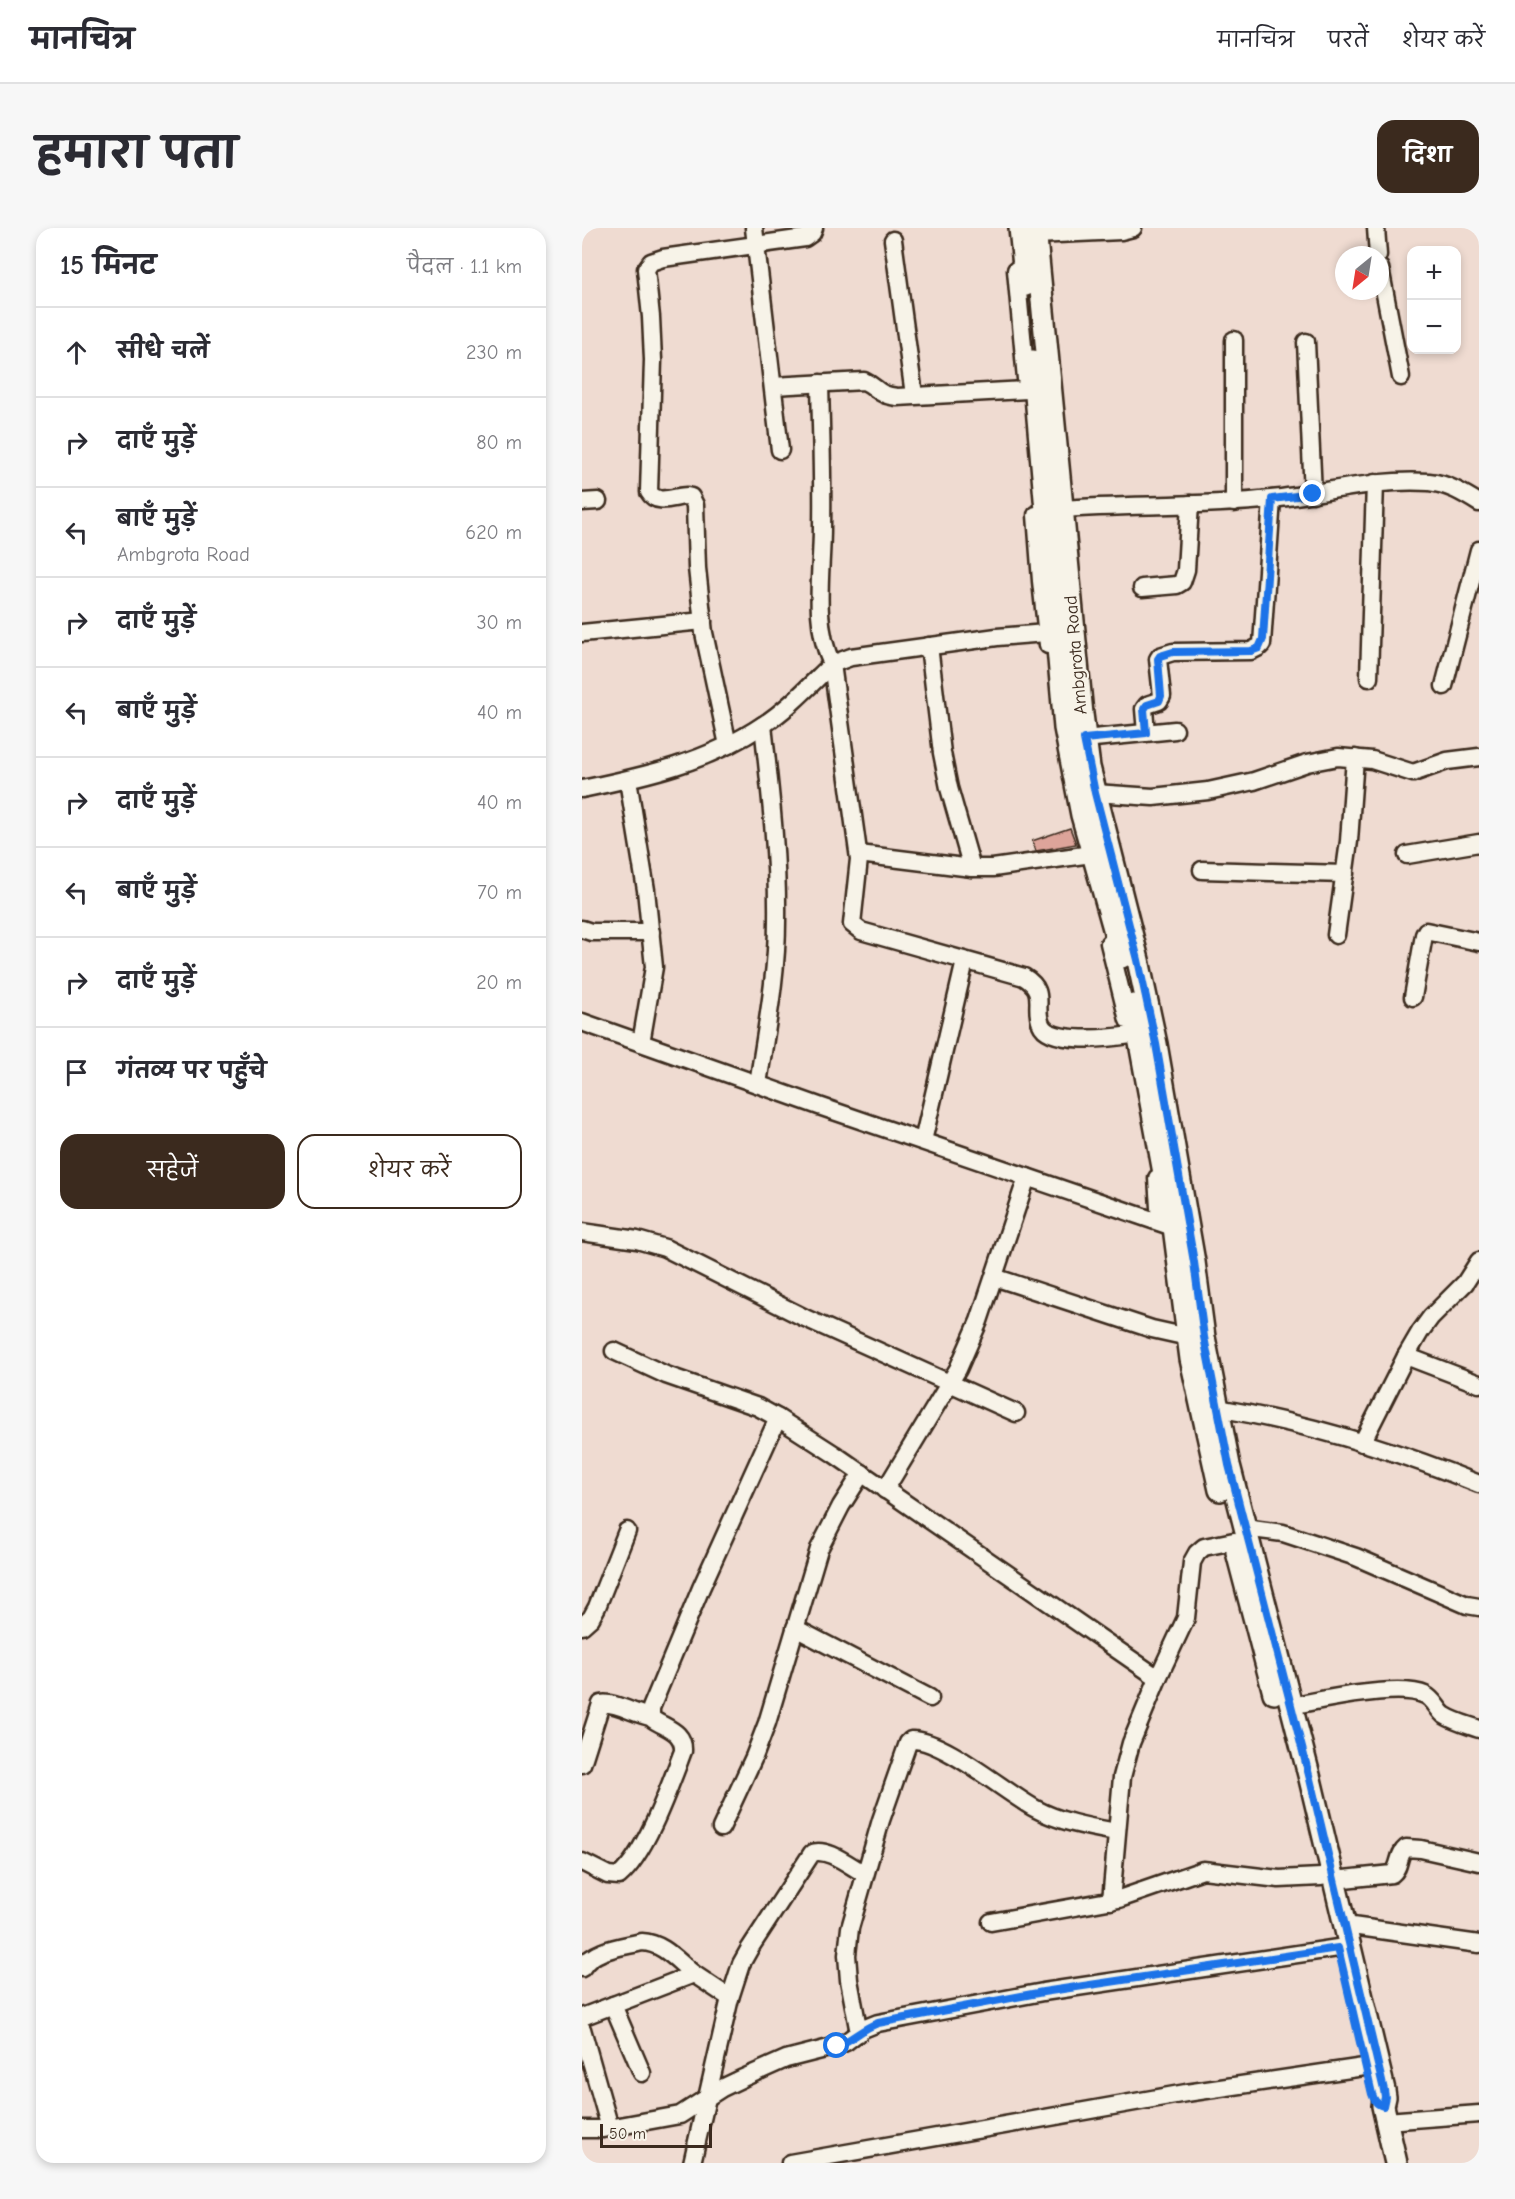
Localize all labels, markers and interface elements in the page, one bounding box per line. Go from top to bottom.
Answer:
text: मानचित्र [30,24,134,56]
text: मानचित्र [1217,28,1294,52]
text: परतें [1327,28,1369,52]
text: शेयर करें [1402,28,1485,52]
button: दिशा [1377,120,1479,193]
text: हमारा पता [36,129,238,178]
north arrow [1335,246,1389,300]
map controls [1407,246,1461,354]
button: + [1407,246,1461,300]
text: 15 मिनट [60,251,156,281]
text: पैदल · 1.1 km [407,255,522,278]
button: − [1407,300,1461,354]
icon: ahead [60,336,93,369]
text: सीधे चलें [117,338,209,364]
text: 230 m [466,341,522,364]
icon: right [60,426,93,459]
text: दाएँ मुड़ें [117,428,196,454]
text: 80 m [476,431,522,454]
route end [1299,480,1325,506]
text: बाएँ मुड़ें [117,506,196,532]
icon: left [60,516,93,549]
text: 620 m [465,521,522,544]
text: Ambgrota Road [117,543,250,566]
street label: Ambgrota Road [1060,595,1092,715]
icon: right [60,606,93,639]
text: दाएँ मुड़ें [117,608,196,634]
text: 30 m [476,611,522,634]
icon: left [60,696,93,729]
text: बाएँ मुड़ें [117,698,196,724]
text: 40 m [477,701,522,724]
icon: right [60,786,93,819]
text: दाएँ मुड़ें [117,788,196,814]
text: 40 m [477,791,522,814]
icon: left [60,876,93,909]
text: बाएँ मुड़ें [117,878,196,904]
text: 70 m [477,881,522,904]
icon: right [60,966,93,999]
text: दाएँ मुड़ें [117,968,196,994]
text: 20 m [476,971,522,994]
icon: arrive [60,1056,93,1089]
text: गंतव्य पर पहुँचे [117,1058,266,1084]
button: सहेजें [60,1134,285,1209]
button: शेयर करें [297,1134,522,1209]
route start [823,2032,849,2058]
scale bar [600,2121,712,2148]
text: 50 m [609,2125,646,2143]

